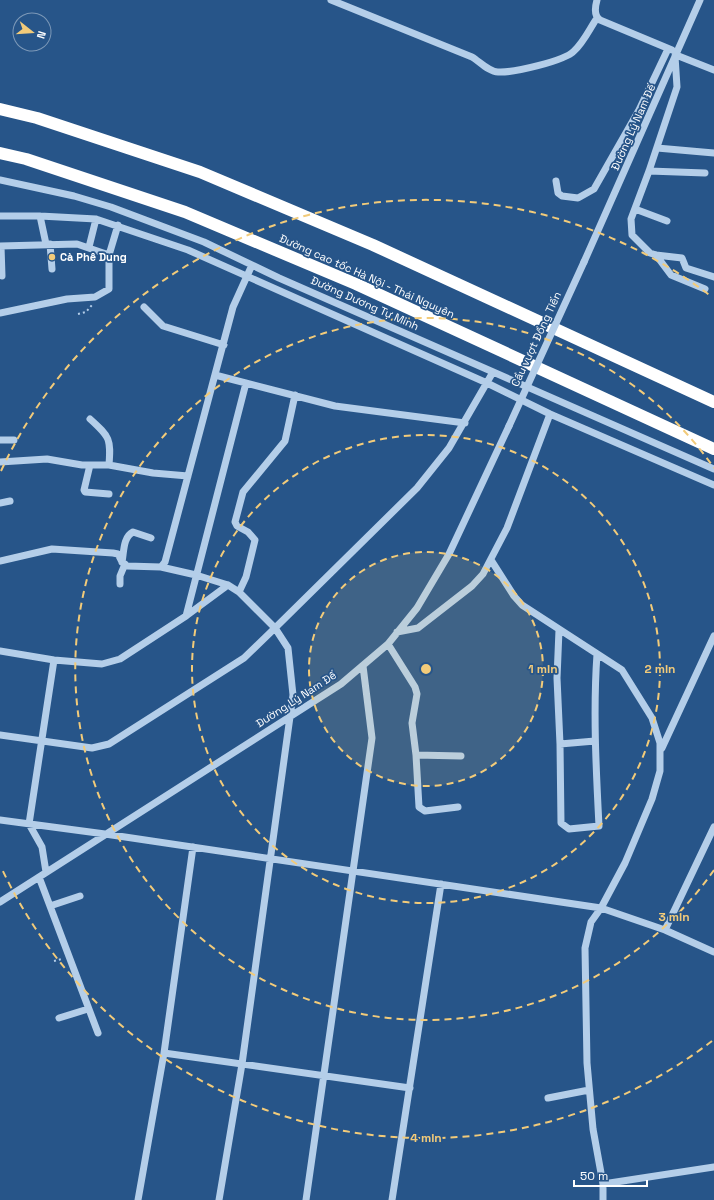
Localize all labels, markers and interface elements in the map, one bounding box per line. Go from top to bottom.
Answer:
north arrow [12,12,52,52]
text: N [34,29,49,40]
street label: Đường Lý Nam Đế [608,81,659,172]
street label: Đường cao tốc Hà Nội - Thái Nguyên [277,231,457,321]
place label: Cà Phê Dung [60,250,127,264]
marker: Cà Phê Dung [47,252,57,262]
street label: Đường Dương Tự Minh [309,273,421,333]
street label: Cầu vượt Đồng Tiến [508,289,564,389]
text: 1 min [528,661,558,677]
text: 2 min [644,661,676,677]
centre of rings [419,662,433,676]
street label: Đường Lý Nam Đế [253,668,339,730]
text: 3 min [658,909,690,925]
text: 4 min [410,1130,442,1146]
scale bar [574,1162,647,1188]
text: 50 m [580,1168,608,1184]

